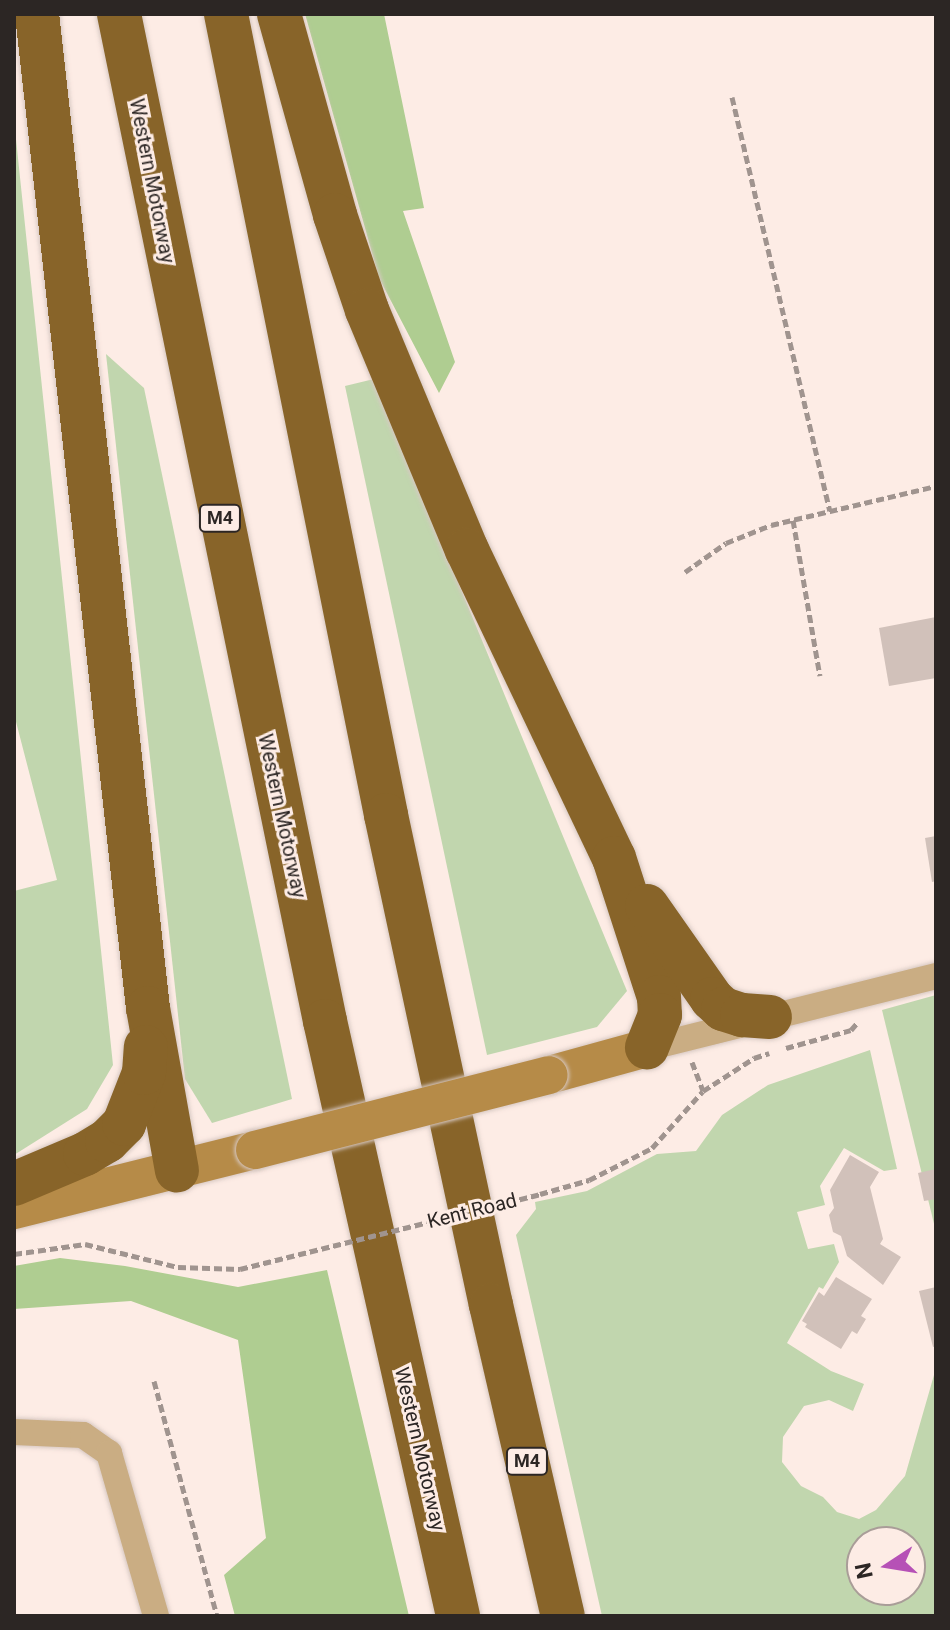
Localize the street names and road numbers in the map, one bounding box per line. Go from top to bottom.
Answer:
street label: Western Motorway [124,97,180,265]
road number: M4 [198,504,242,532]
street label: Western Motorway [253,732,311,900]
street label: Kent Road [425,1188,519,1234]
street label: Western Motorway [390,1365,450,1533]
road number: M4 [505,1447,549,1475]

